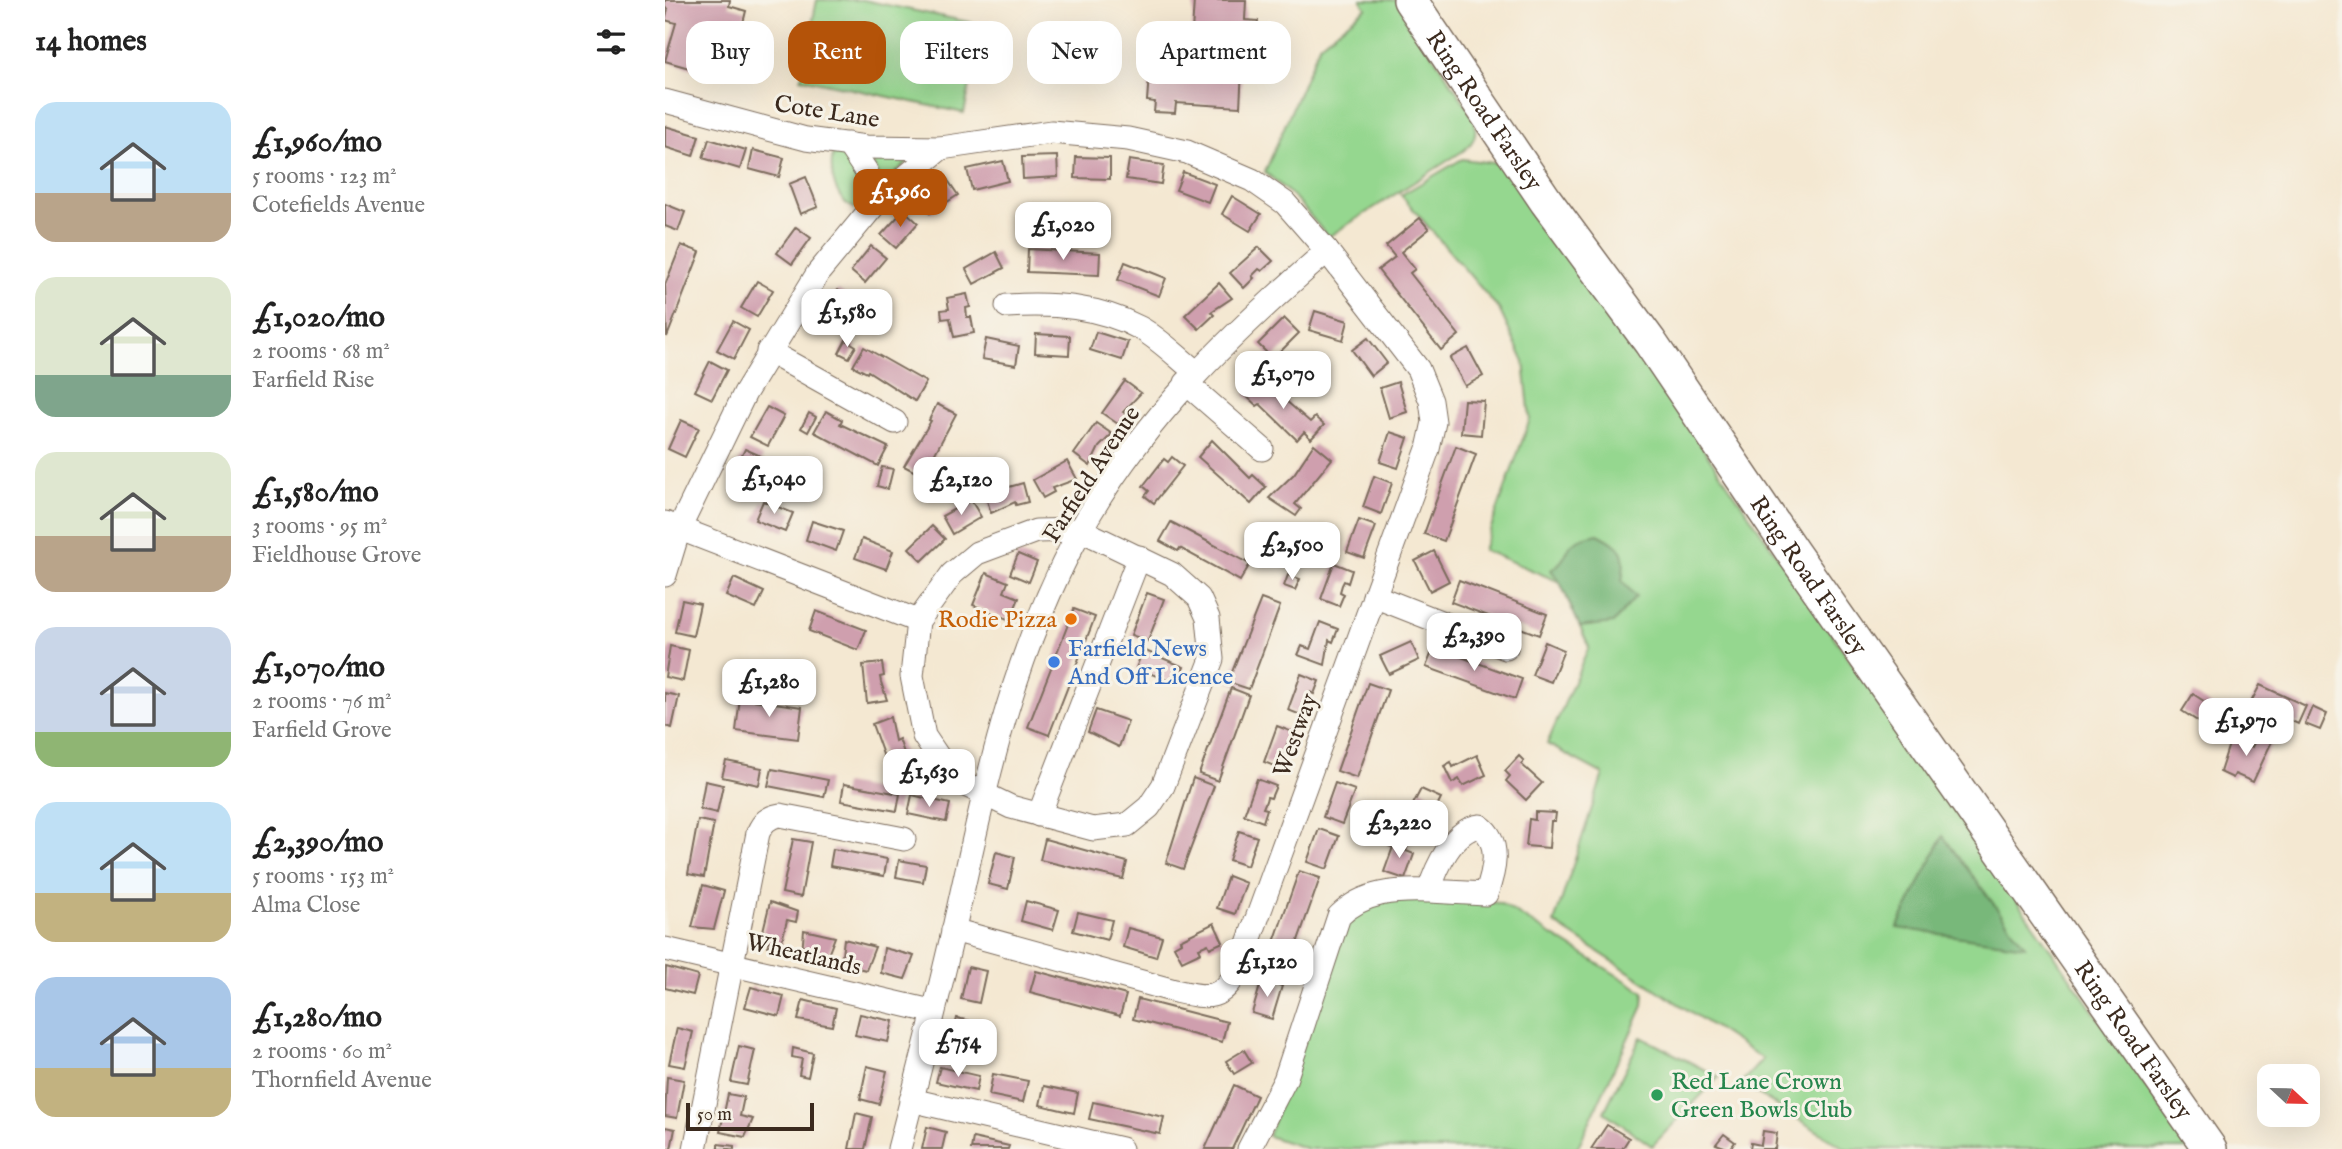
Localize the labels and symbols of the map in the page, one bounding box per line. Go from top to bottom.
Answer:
street label: Ring Road Farsley [1418,25,1549,197]
street label: Cote Lane [772,89,881,136]
pin: £1,960 [843,170,957,229]
pin: £1,020 [1006,202,1120,262]
pin: £1,580 [790,290,904,349]
pin: £1,070 [1226,352,1340,411]
street label: Farfield Avenue [1037,401,1148,549]
pin: £1,040 [717,456,831,516]
pin: £2,120 [904,458,1018,517]
street label: Ring Road Farsley [1742,490,1874,662]
pin: £2,500 [1235,522,1349,582]
place label: Rodie Pizza [938,605,1058,636]
marker: Rodie Pizza [1063,611,1079,627]
pin: £2,390 [1417,614,1531,673]
place label: Farfield News And Off Licence [1067,634,1233,693]
marker: Farfield News And Off Licence [1046,654,1062,670]
pin: £1,280 [712,660,826,719]
street label: Westway [1267,689,1326,782]
pin: £1,970 [2189,698,2303,758]
pin: £1,630 [872,750,986,809]
pin: £2,220 [1342,800,1456,860]
street label: Wheatlands [743,927,864,984]
pin: £1,120 [1210,940,1324,999]
street label: Ring Road Farsley [2066,955,2199,1126]
pin: £754 [917,1020,999,1079]
north arrow [2257,1064,2321,1127]
place label: Red Lane Crown Green Bowls Club [1671,1067,1852,1126]
marker: Red Lane Crown Green Bowls Club [1649,1087,1665,1103]
scale bar [686,1100,814,1132]

